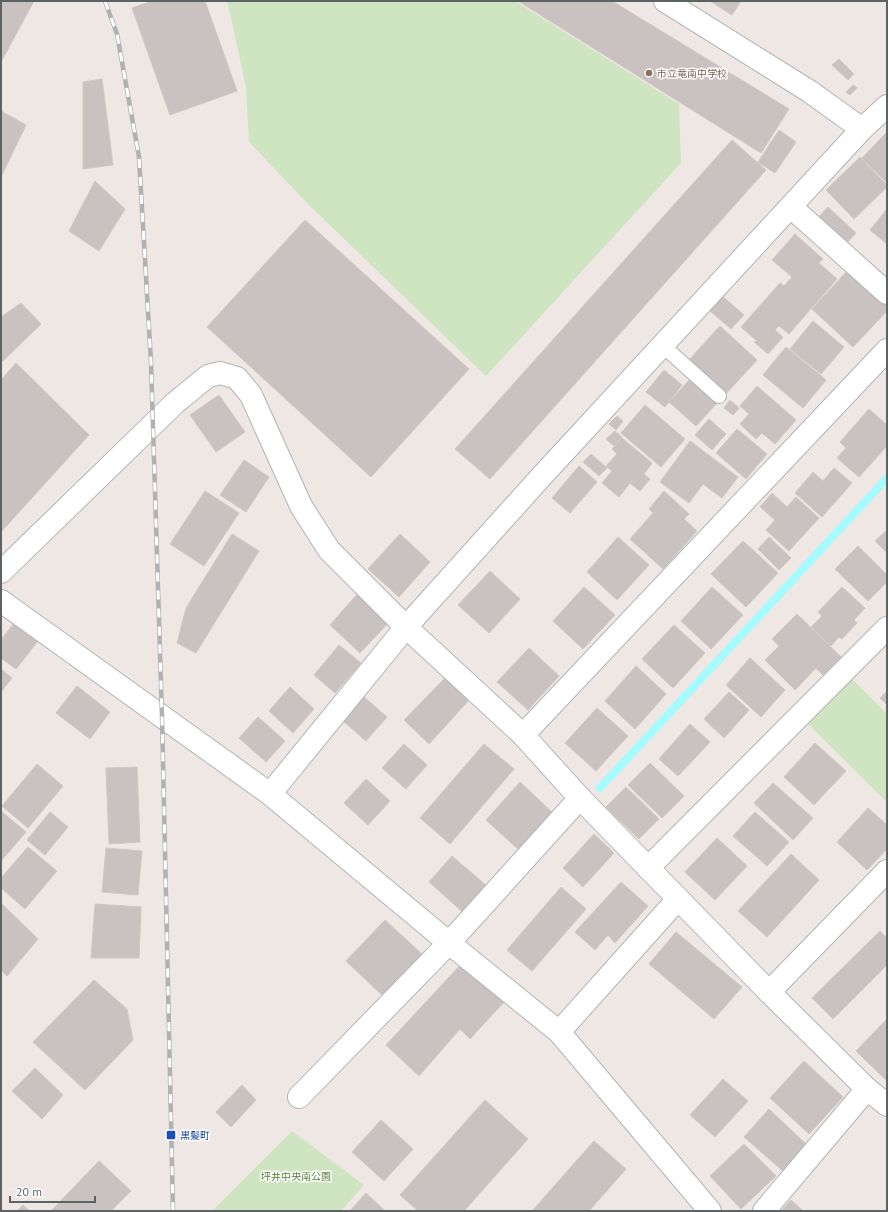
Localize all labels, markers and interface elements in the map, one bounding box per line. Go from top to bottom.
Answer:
place label: 市立竜南中学校 [657,67,727,80]
marker: 市立竜南中学校 [644,68,654,78]
marker: 黒髪町 [165,1129,177,1141]
place label: 黒髪町 [180,1129,210,1142]
park label: 坪井中央南公園 [261,1170,331,1183]
scale bar [10,1178,95,1204]
text: 20 m [16,1184,42,1199]

